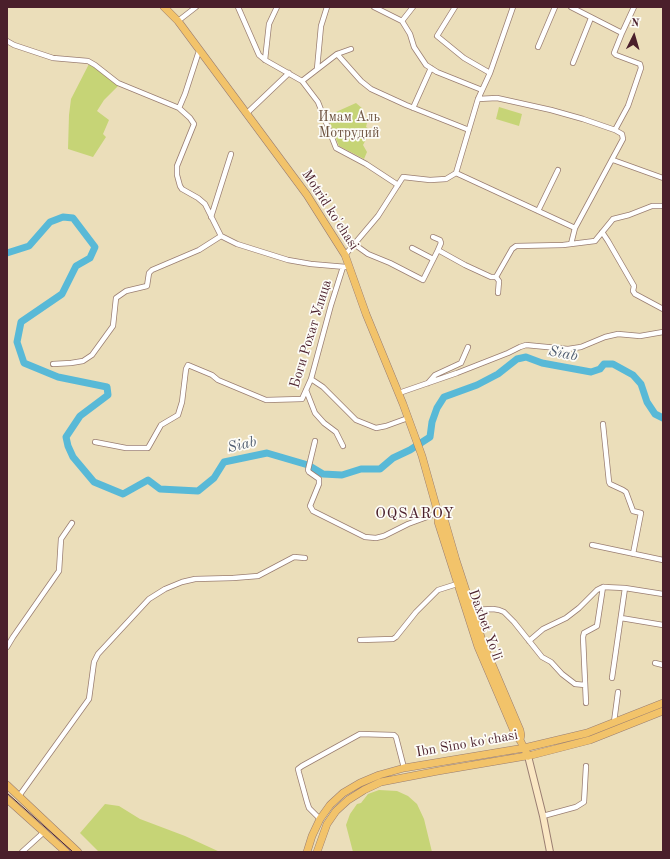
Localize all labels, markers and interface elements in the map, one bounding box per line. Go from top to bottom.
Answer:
north arrow [614,16,654,56]
text: N [630,18,640,29]
park label: Имам Аль Мотрудий [318,109,380,142]
street label: Motrid ko'chasi [298,167,362,253]
street label: Боги Рохат Улица [287,278,335,390]
water label: Siab [547,342,579,366]
water label: Siab [226,433,258,457]
district label: OQSAROY [375,505,455,523]
street label: Daxbet Yo'li [464,587,506,663]
street label: Ibn Sino ko'chasi [415,727,519,761]

